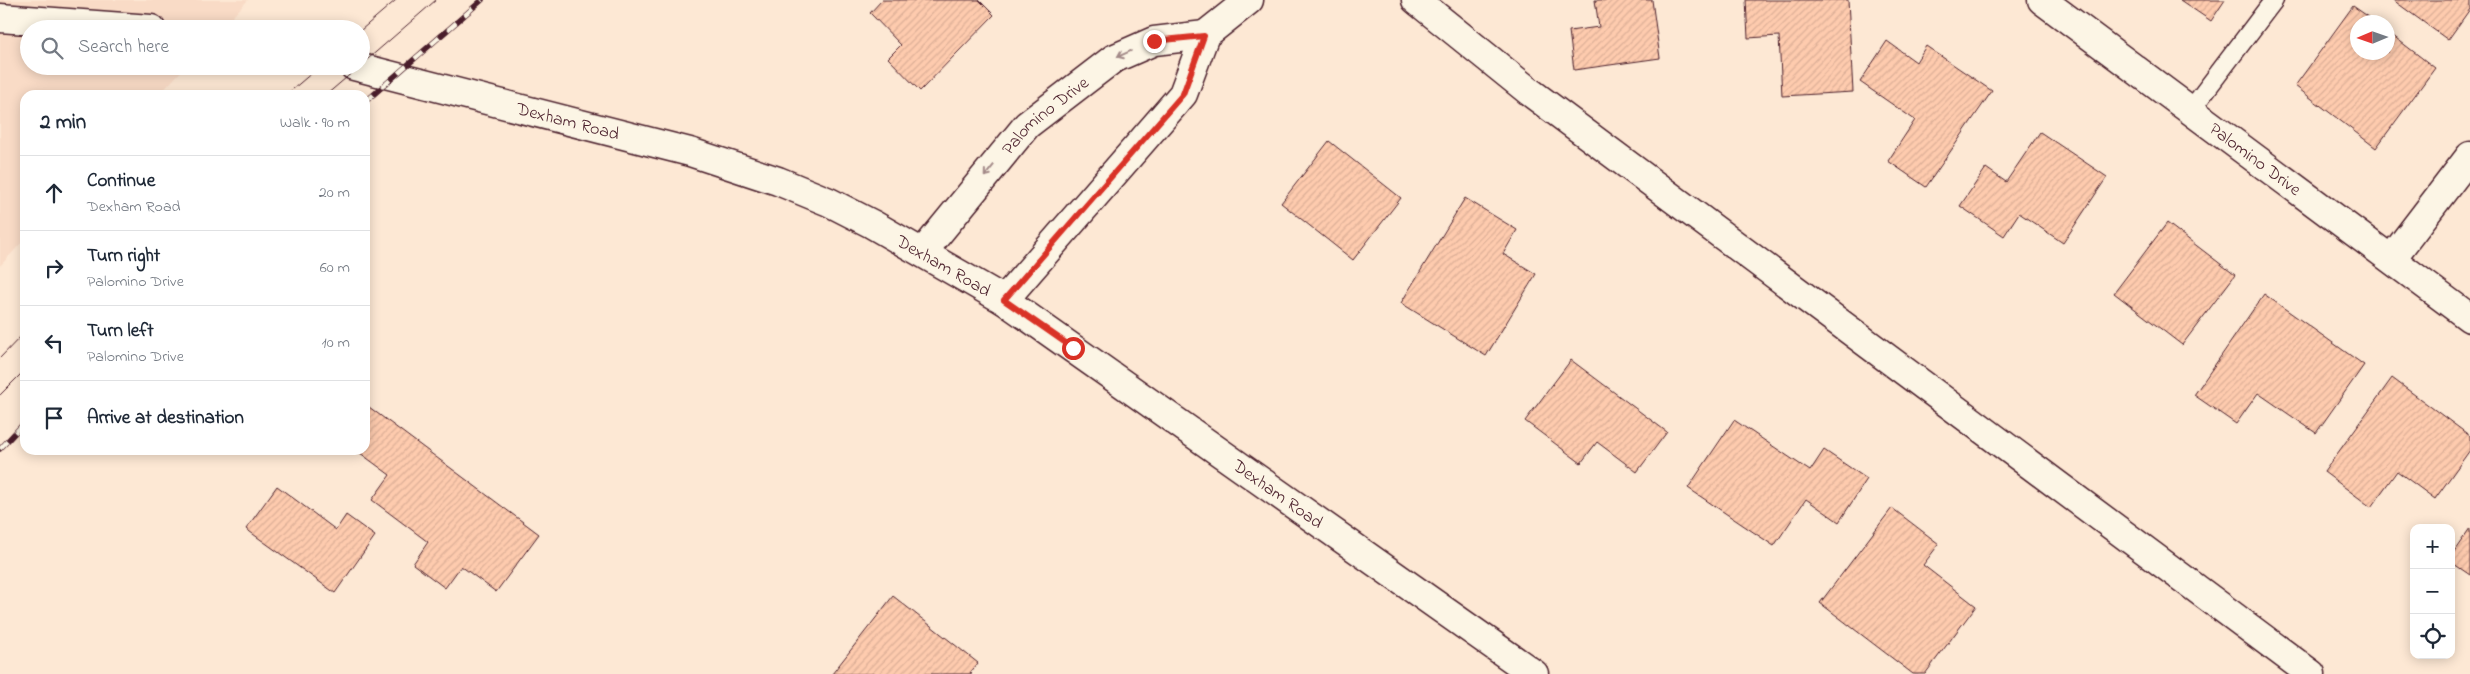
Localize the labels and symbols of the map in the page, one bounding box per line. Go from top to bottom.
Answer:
north arrow [2350,15,2395,60]
route end [1143,30,1166,53]
one-way arrow [1117,50,1132,60]
street label: Palomino Drive [997,70,1096,161]
street label: Dexham Road [512,97,622,148]
street label: Palomino Drive [2203,117,2307,204]
one-way arrow [984,164,995,177]
street label: Dexham Road [890,229,995,305]
route start [1062,337,1085,360]
street label: Dexham Road [1226,454,1328,536]

